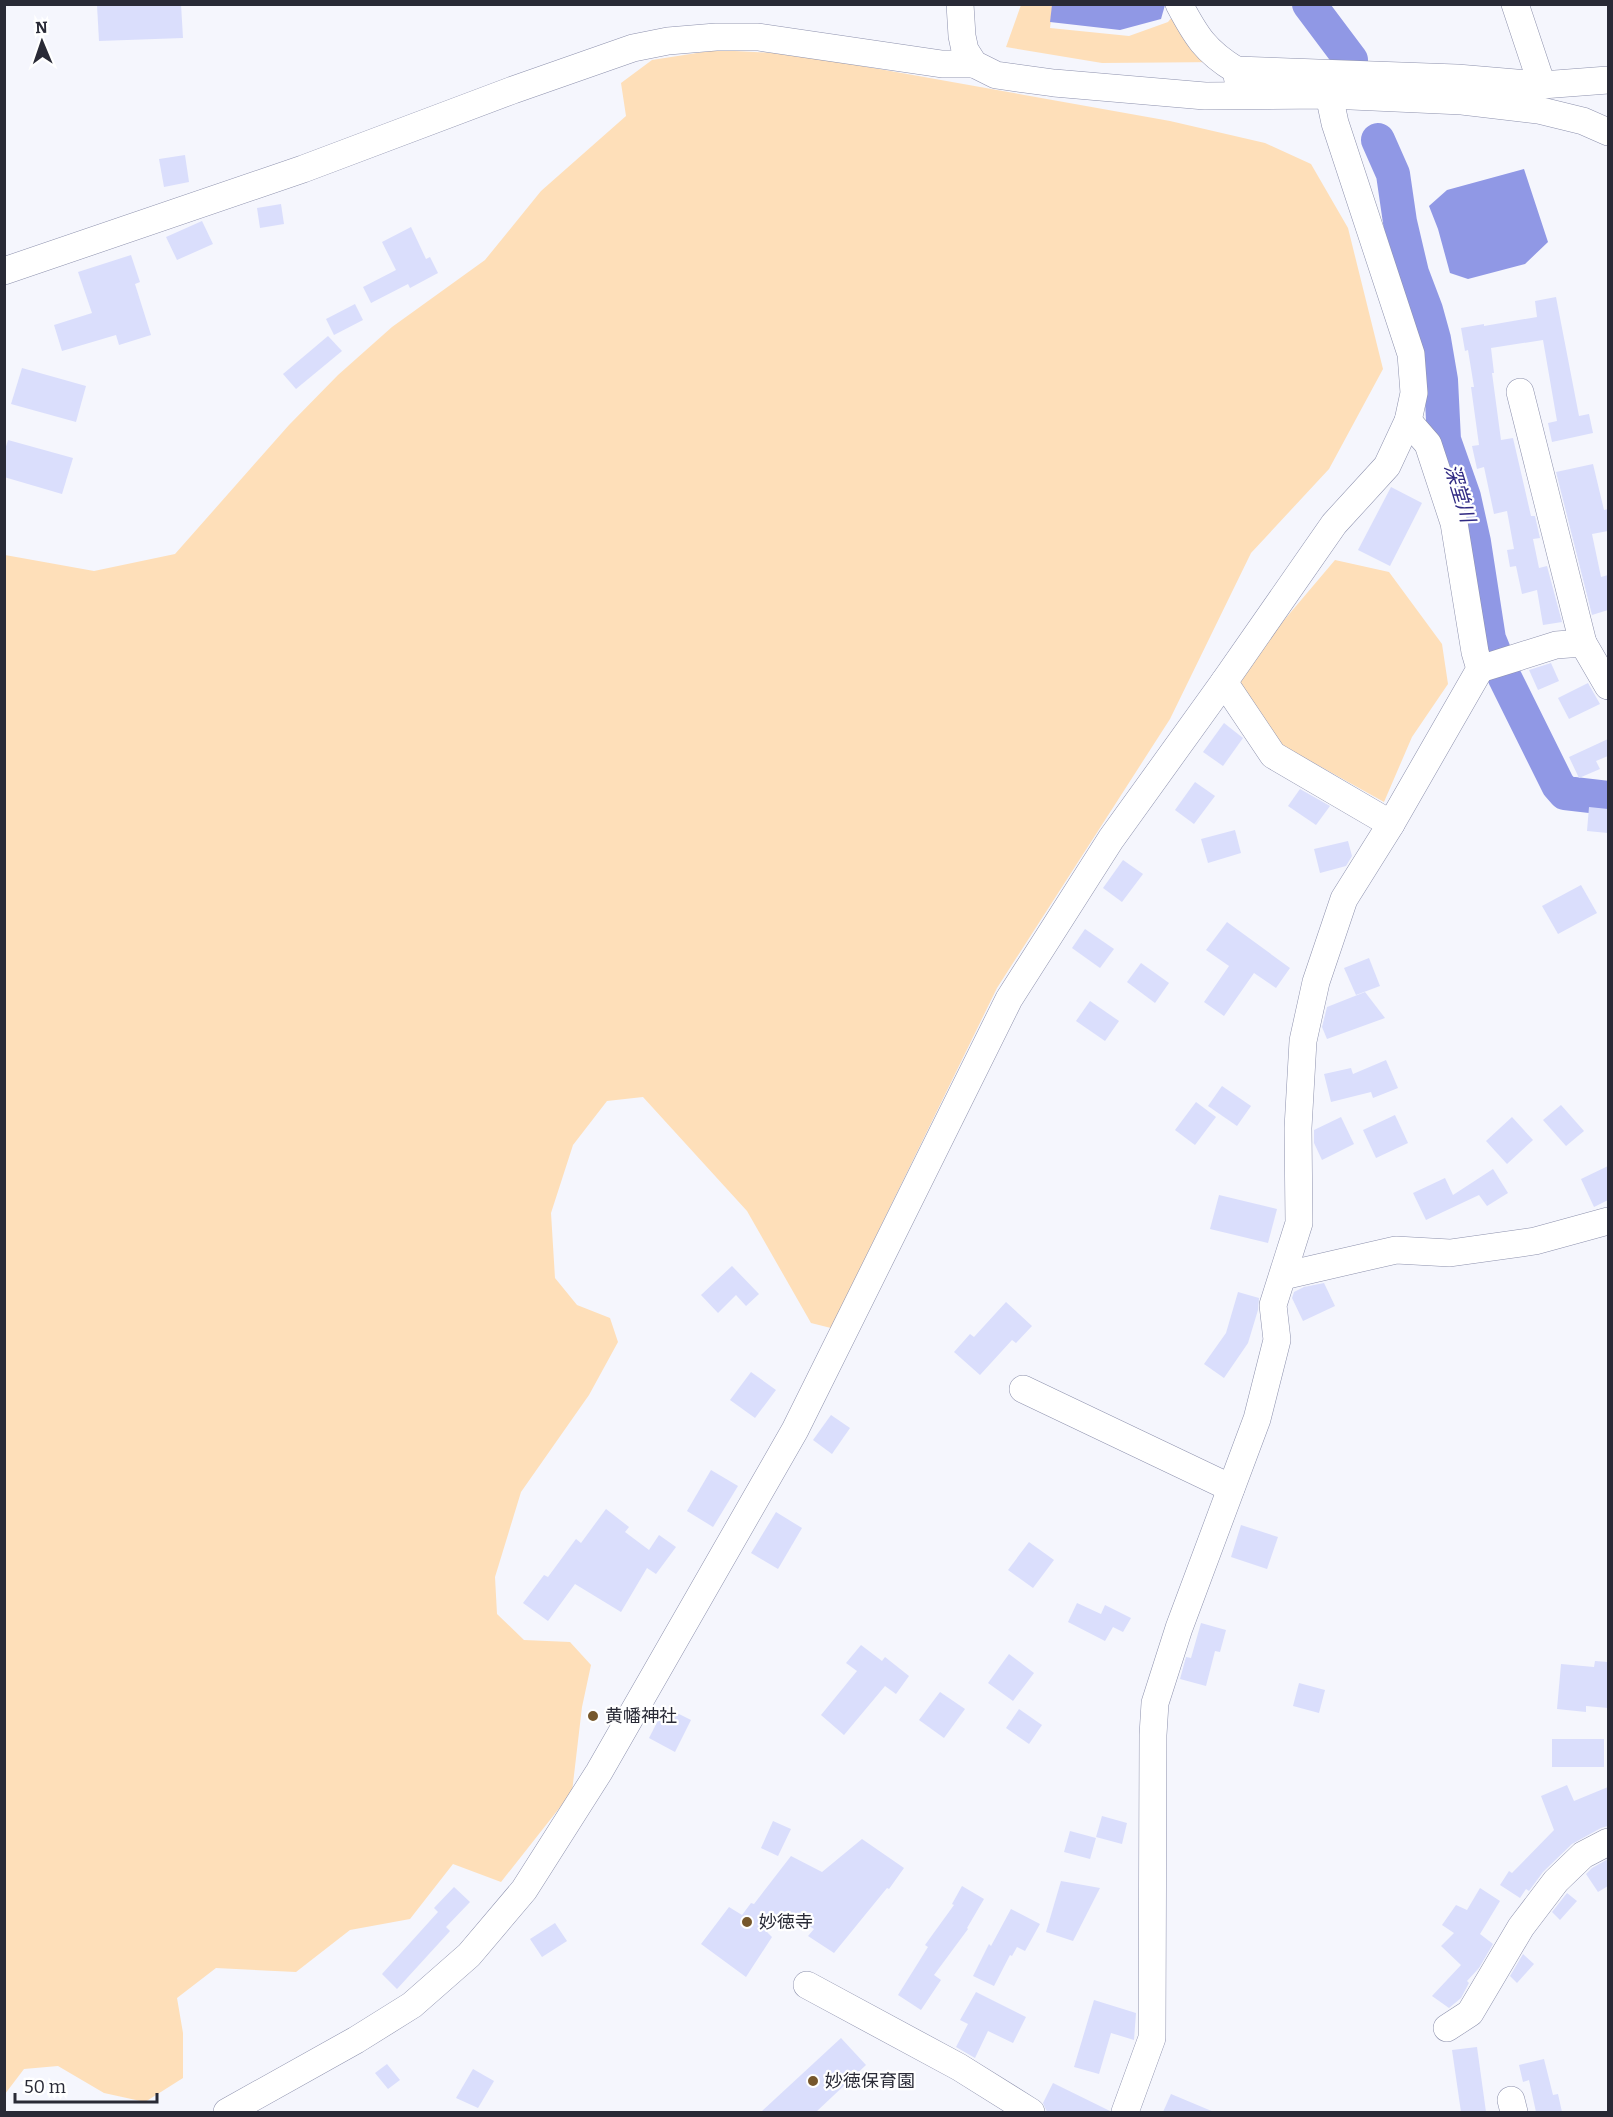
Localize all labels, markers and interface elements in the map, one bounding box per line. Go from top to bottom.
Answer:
north arrow [12,12,72,72]
text: N [35,18,48,37]
water label: 深堂川 [1440,461,1481,527]
place label: 黄幡神社 [605,1705,677,1727]
marker: 黄幡神社 [586,1709,600,1723]
place label: 妙徳寺 [759,1911,813,1933]
marker: 妙徳寺 [740,1915,754,1929]
scale bar [15,2066,158,2104]
place label: 妙徳保育園 [825,2070,915,2092]
marker: 妙徳保育園 [806,2074,820,2088]
text: 50 m [24,2076,66,2098]

